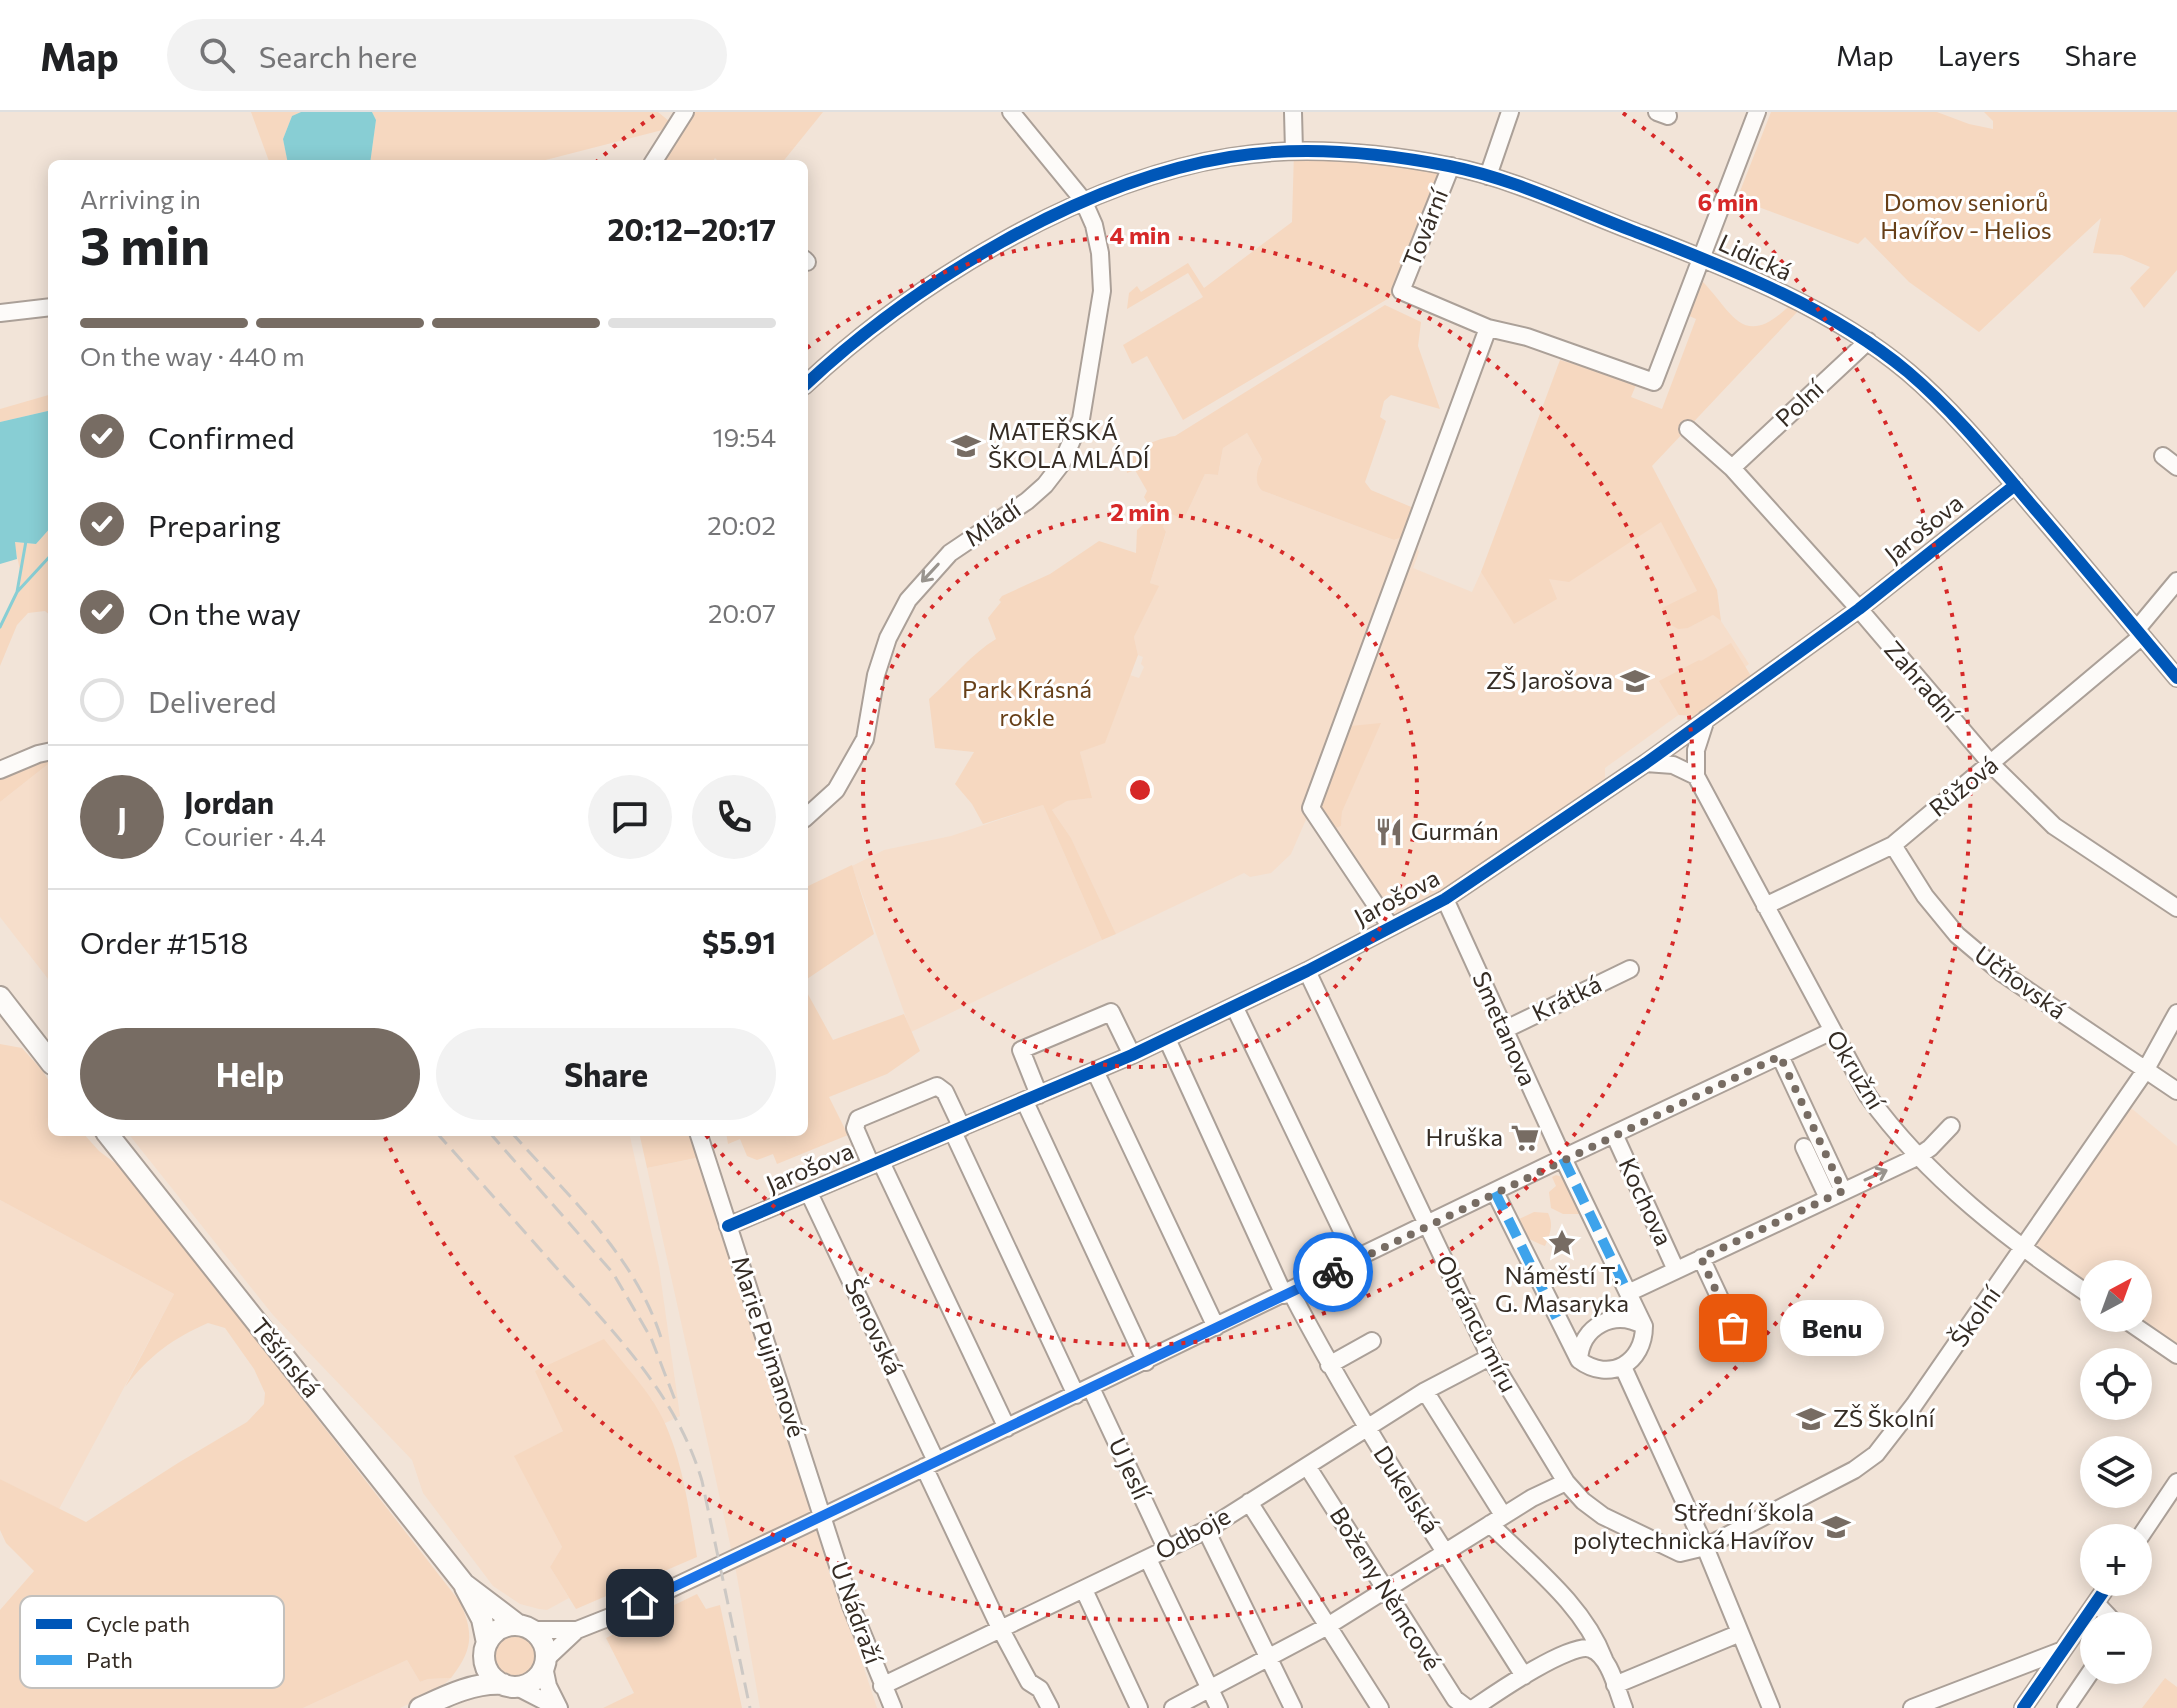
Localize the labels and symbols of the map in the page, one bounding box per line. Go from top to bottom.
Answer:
street label: Tovární [1396,183,1454,271]
text: 6 min [1698,187,1758,216]
park label: Domov seniorů Havířov - Helios [1880,187,2052,244]
text: 4 min [1110,220,1170,249]
street label: Lidická [1714,227,1797,286]
street label: Polní [1769,373,1830,432]
place label: MATEŘSKÁ ŠKOLA MLÁDÍ [988,416,1151,473]
school or university icon: MATEŘSKÁ ŠKOLA MLÁDÍ [951,431,981,461]
street label: Jarošova [1878,488,1968,568]
street label: Mládí [959,493,1026,552]
text: 2 min [1110,497,1170,526]
one-way arrow [920,563,939,583]
street label: Zahradní [1879,634,1966,728]
place label: ZŠ Jarošova [1486,665,1613,694]
school or university icon: ZŠ Jarošova [1620,666,1650,696]
park label: Park Krásná rokle [962,674,1092,731]
street label: Růžová [1923,749,2003,822]
centre of rings [1126,776,1154,804]
place label: Gurmán [1411,816,1499,845]
restaurant icon: Gurmán [1374,817,1404,847]
street label: Jarošova [1349,862,1444,931]
street label: Učňovská [1970,939,2072,1025]
street label: Smetanova [1467,967,1543,1090]
street label: Krátká [1527,969,1606,1027]
street label: Okružní [1821,1024,1892,1115]
place label: Hruška [1426,1122,1503,1151]
supermarket icon: Hruška [1510,1123,1540,1153]
street label: Jarošova [761,1135,858,1198]
street label: Kochova [1613,1153,1679,1250]
one-way arrow [1863,1167,1888,1182]
place icon: Náměstí T. G. Masaryka [1547,1228,1577,1258]
courier [1293,1232,1373,1312]
street label: Obránců míru [1431,1250,1524,1396]
street label: Marie Pujmanové [726,1252,812,1441]
place label: Náměstí T. G. Masaryka [1495,1260,1629,1317]
north arrow [2080,1260,2152,1332]
street label: Šenovská [839,1274,909,1379]
street label: Školní [1944,1280,2006,1352]
pin [1699,1294,1767,1362]
callout: Benu [1781,1300,1885,1356]
street label: Těšínská [246,1312,327,1402]
place label: ZŠ Školní [1833,1403,1935,1432]
school or university icon: ZŠ Školní [1796,1404,1826,1434]
street label: U Jeslí [1103,1433,1158,1505]
street label: Dukelská [1368,1440,1446,1538]
place label: Střední škola polytechnická Havířov [1573,1497,1814,1554]
street label: Odboje [1150,1500,1235,1565]
street label: Boženy Němcové [1324,1501,1448,1675]
school or university icon: Střední škola polytechnická Havířov [1821,1512,1851,1542]
street label: U Nádraží [826,1557,890,1668]
pin [606,1569,674,1637]
legend [20,1596,284,1688]
text: Cycle path [86,1610,190,1637]
text: Path [86,1646,133,1673]

